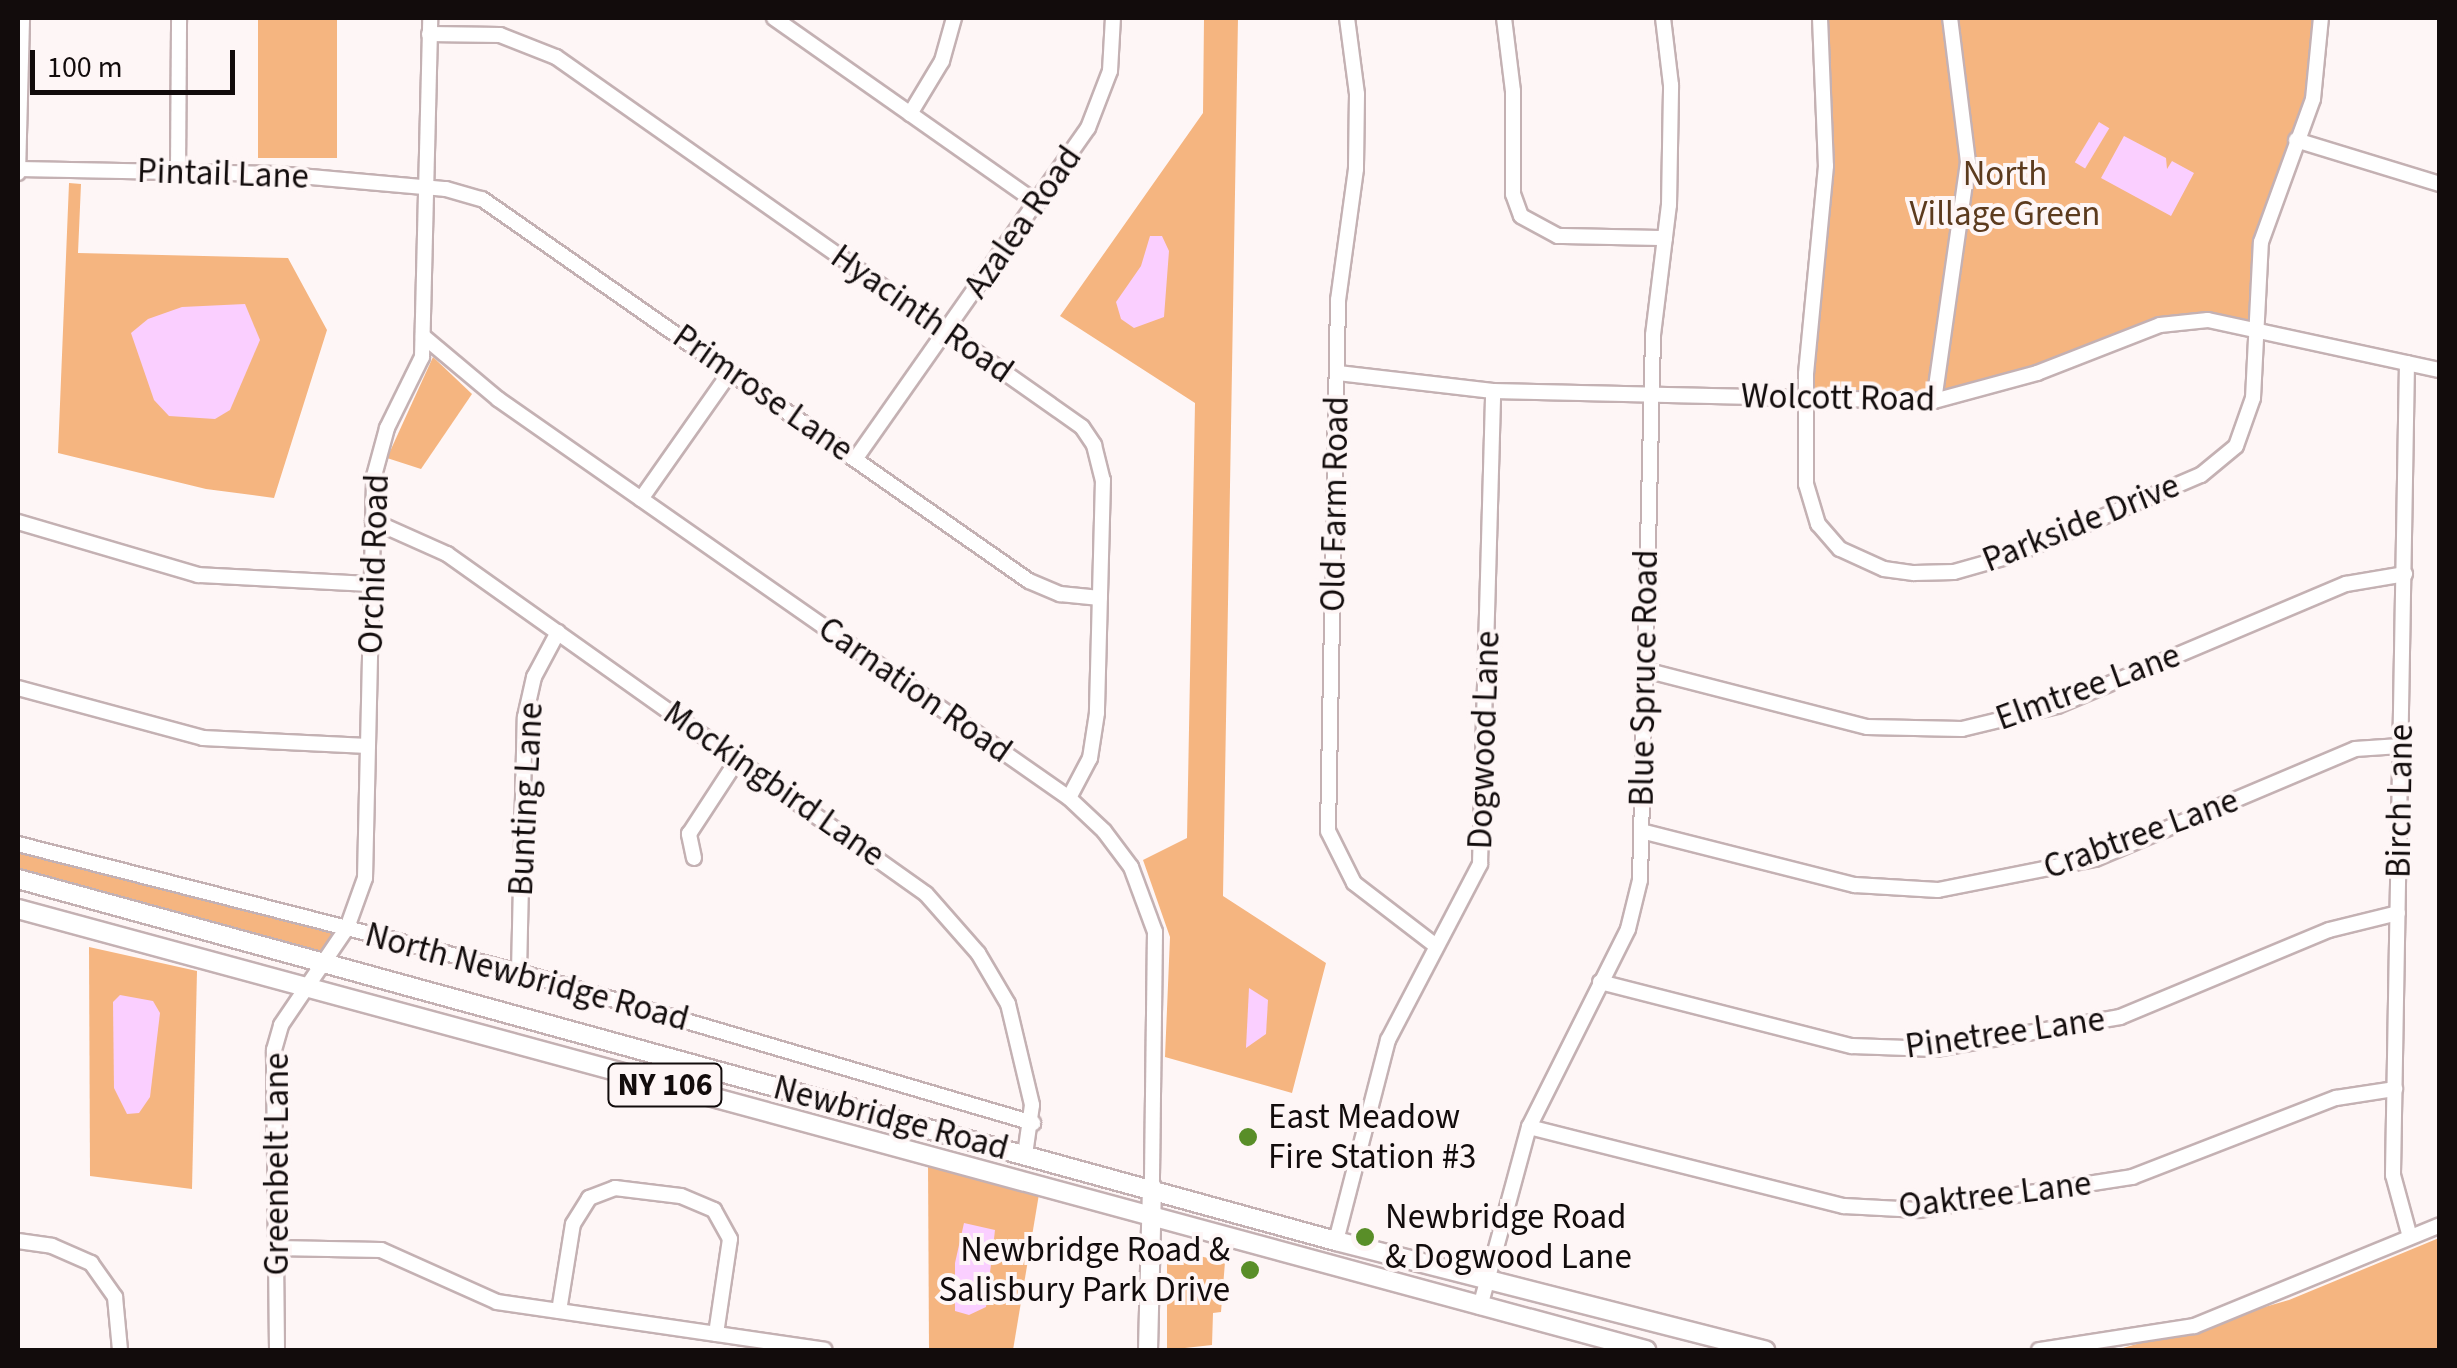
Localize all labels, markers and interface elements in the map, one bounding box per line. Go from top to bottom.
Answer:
scale bar [35,30,240,92]
text: 100 m [47,46,123,89]
street label: Azalea Road [955,138,1091,306]
street label: Pintail Lane [136,150,310,198]
park label: North Village Green [1910,153,2100,235]
street label: Hyacinth Road [823,236,1021,392]
street label: Primrose Lane [665,315,861,471]
street label: Wolcott Road [1741,375,1935,421]
street label: Old Farm Road [1312,396,1358,612]
street label: Parkside Drive [1977,465,2185,581]
street label: Orchid Road [350,473,398,655]
street label: Blue Spruce Road [1621,549,1667,807]
street label: Carnation Road [810,608,1020,772]
street label: Dogwood Lane [1459,630,1509,850]
street label: Elmtree Lane [1990,634,2186,740]
street label: Mockingbird Lane [655,692,893,876]
street label: Bunting Lane [500,701,552,897]
street label: Birch Lane [2378,724,2422,878]
street label: Crabtree Lane [2038,779,2244,889]
street label: North Newbridge Road [361,914,693,1040]
street label: Pinetree Lane [1903,998,2107,1068]
street label: Greenbelt Lane [256,1053,298,1275]
road number: NY 106 [605,1058,725,1112]
street label: Newbridge Road [769,1066,1013,1170]
place label: East Meadow Fire Station #3 [1268,1096,1477,1178]
marker: East Meadow Fire Station #3 [1237,1126,1259,1148]
street label: Oaktree Lane [1896,1162,2094,1228]
place label: Newbridge Road & Dogwood Lane [1385,1196,1632,1278]
marker: Newbridge Road & Dogwood Lane [1354,1226,1376,1248]
place label: Newbridge Road & Salisbury Park Drive [938,1229,1230,1311]
marker: Newbridge Road & Salisbury Park Drive [1239,1259,1261,1281]

